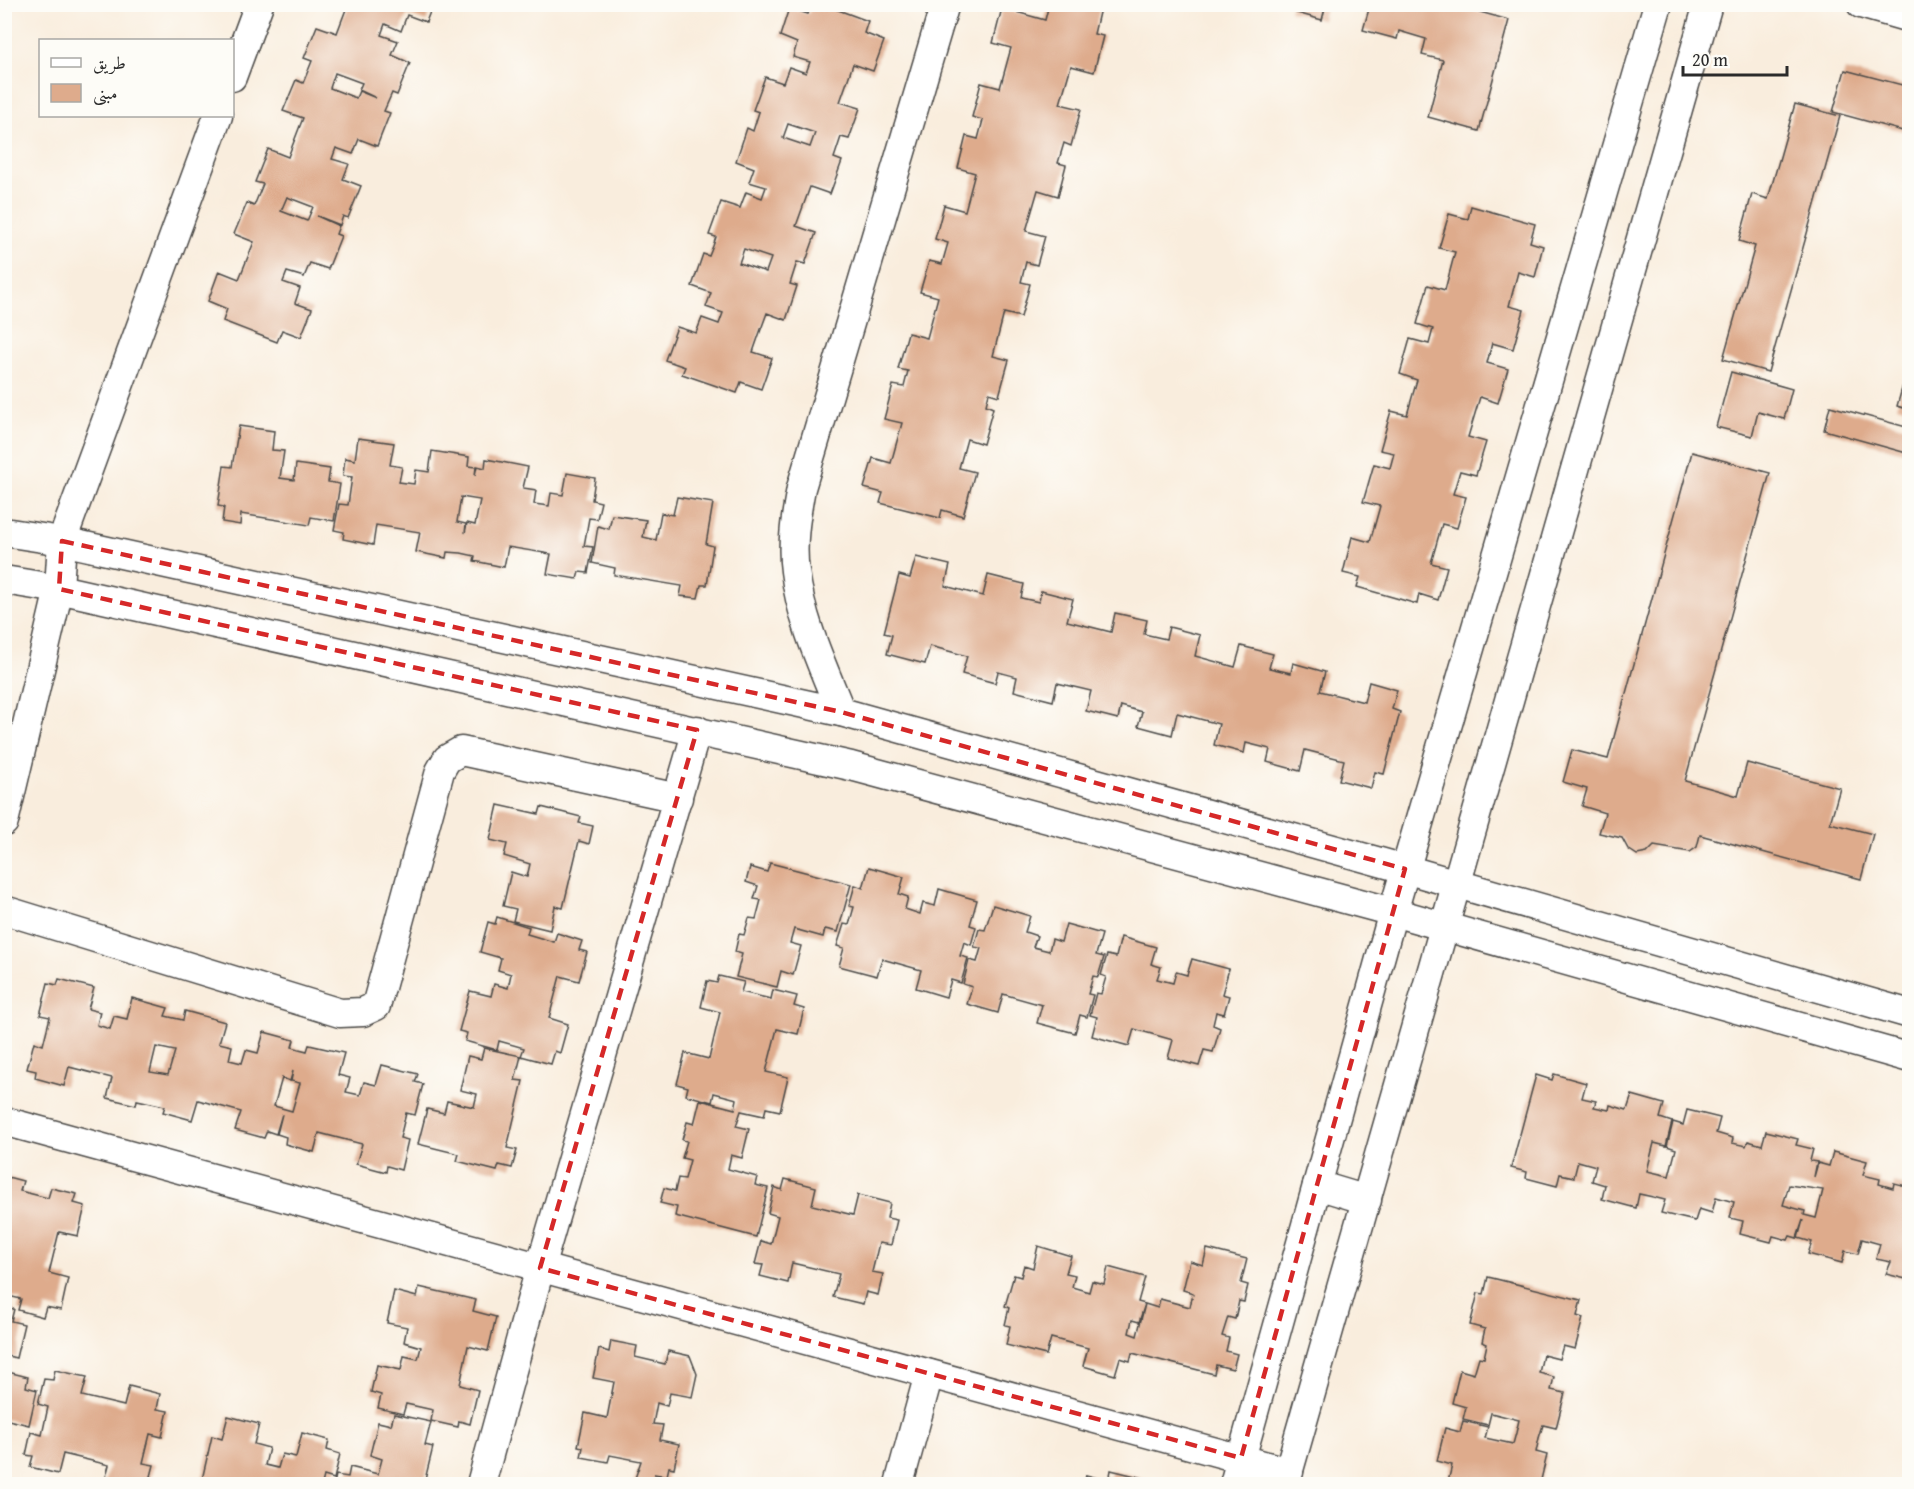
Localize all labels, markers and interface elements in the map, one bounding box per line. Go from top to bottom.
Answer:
legend [39,39,234,117]
scale bar [1683,39,1786,77]
text: 20 m [1692,46,1728,73]
text: طريق [93,49,126,76]
text: مبنى [93,79,118,106]

